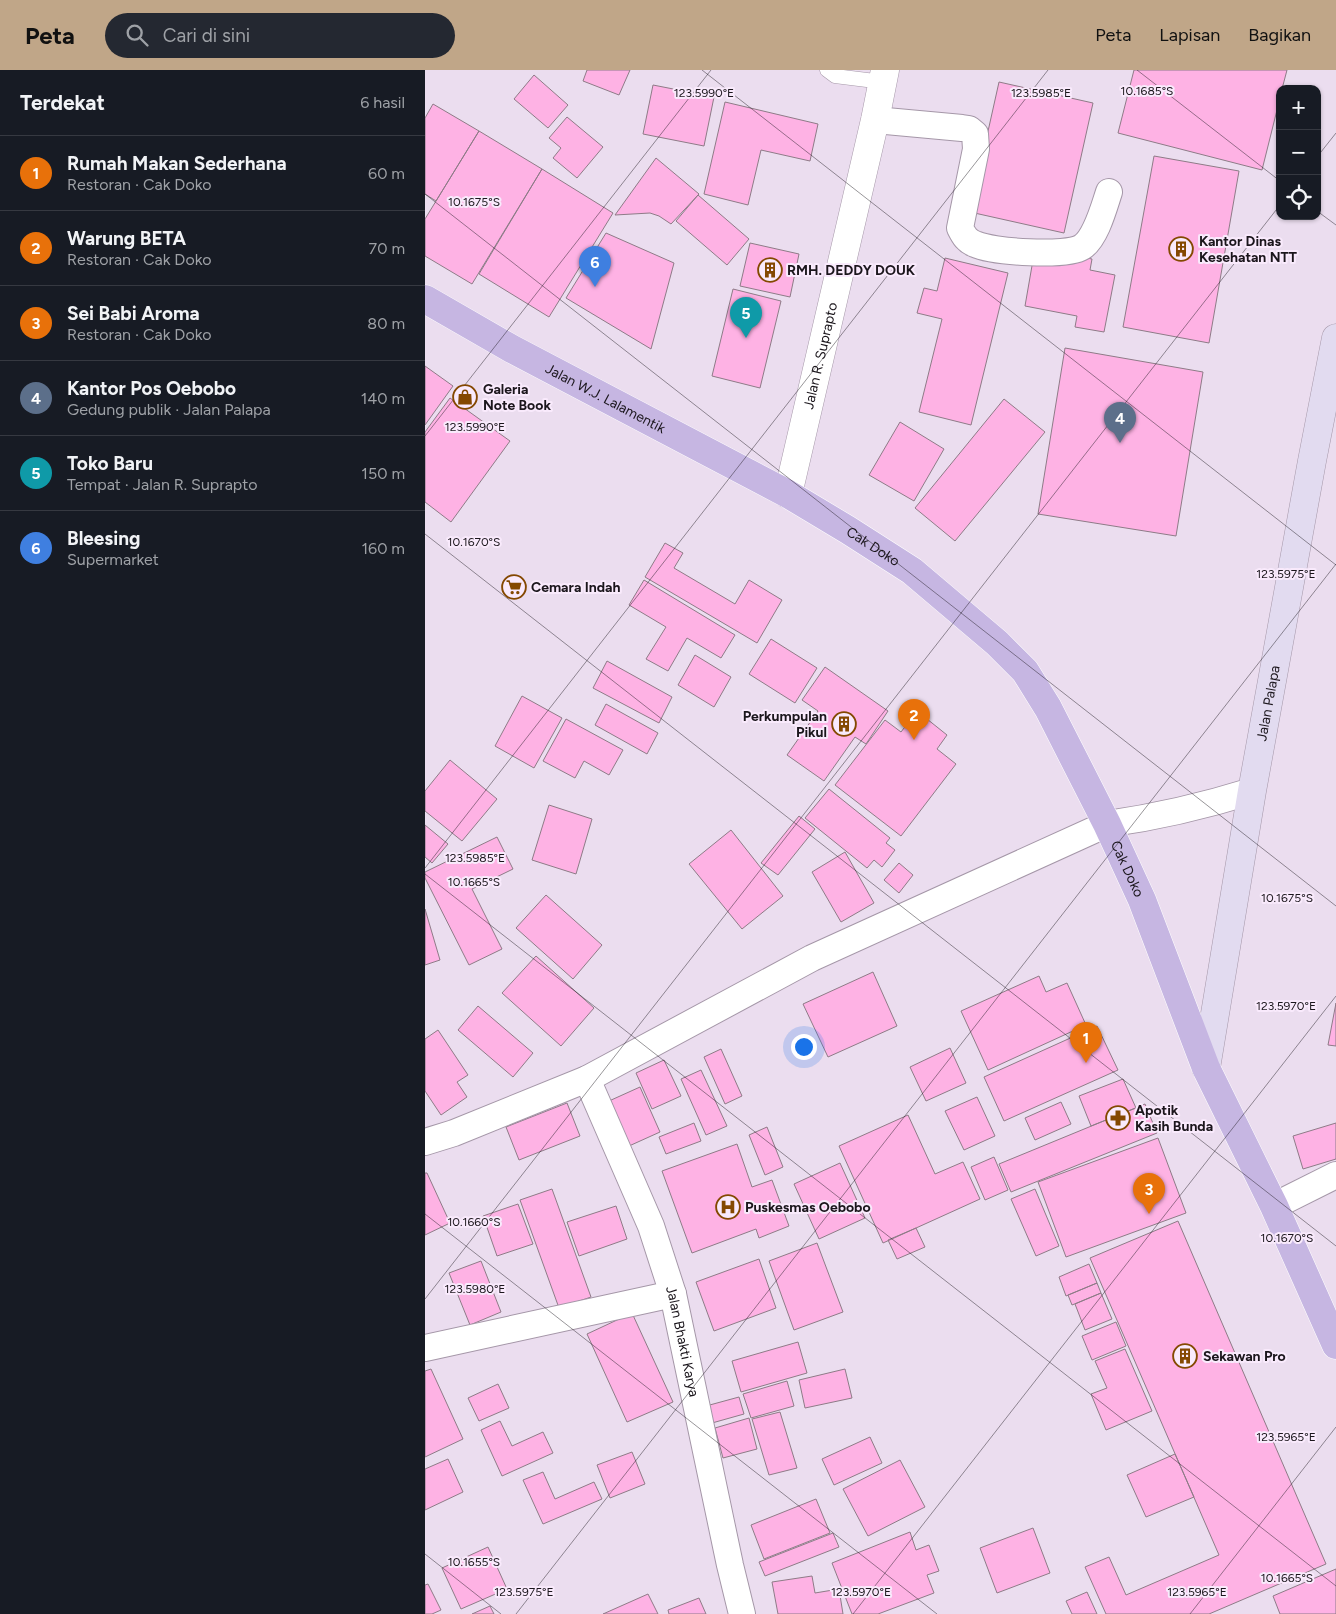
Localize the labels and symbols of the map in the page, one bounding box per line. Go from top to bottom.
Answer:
text: 10.1685°S [1121,84,1173,98]
text: 123.5990°E [674,86,734,100]
text: 123.5985°E [1011,86,1071,100]
text: 10.1675°S [448,195,500,209]
place label: Kantor Dinas Kesehatan NTT [1199,233,1297,266]
building icon: Kantor Dinas Kesehatan NTT [1168,236,1194,262]
pin: 6 [579,246,611,287]
building icon: RMH. DEDDY DOUK [757,257,783,283]
place label: RMH. DEDDY DOUK [787,262,916,279]
pin: 5 [730,297,762,338]
street label: Jalan R. Suprapto [800,301,841,411]
street label: Jalan W.J. Lalamentik [542,360,668,437]
place label: Galeria Note Book [483,381,551,414]
shop icon: Galeria Note Book [452,384,478,410]
pin: 4 [1104,402,1136,443]
text: 123.5990°E [445,420,505,434]
street label: Cak Doko [843,523,903,570]
text: 10.1670°S [448,535,500,549]
text: 123.5975°E [1256,567,1316,581]
supermarket icon: Cemara Indah [501,574,527,600]
place label: Cemara Indah [531,579,620,596]
street label: Jalan Palapa [1253,664,1284,743]
pin: 2 [898,699,930,740]
place label: Perkumpulan Pikul [743,708,827,741]
building icon: Perkumpulan Pikul [831,711,857,737]
street label: Cak Doko [1107,838,1147,900]
text: 123.5985°E [445,851,505,865]
text: 10.1665°S [448,875,500,889]
text: 10.1675°S [1261,891,1313,905]
text: 123.5970°E [1256,999,1316,1013]
pin: 1 [1070,1022,1102,1063]
your location [791,1034,817,1060]
place label: Apotik Kasih Bunda [1135,1102,1213,1135]
pharmacy icon: Apotik Kasih Bunda [1105,1105,1131,1131]
pin: 3 [1133,1173,1165,1214]
hospital icon: Puskesmas Oebobo [715,1194,741,1220]
place label: Puskesmas Oebobo [745,1199,871,1216]
text: 10.1660°S [447,1215,501,1229]
text: 10.1670°S [1261,1231,1313,1245]
text: 123.5980°E [445,1282,505,1296]
street label: Jalan Bhakti Karya [662,1284,702,1398]
building icon: Sekawan Pro [1172,1343,1198,1369]
place label: Sekawan Pro [1203,1348,1286,1365]
text: 123.5965°E [1256,1430,1316,1444]
text: 10.1655°S [448,1555,500,1569]
text: 10.1665°S [1261,1571,1313,1585]
text: 123.5975°E [494,1585,554,1599]
text: 123.5970°E [831,1585,891,1599]
text: 123.5965°E [1167,1585,1227,1599]

